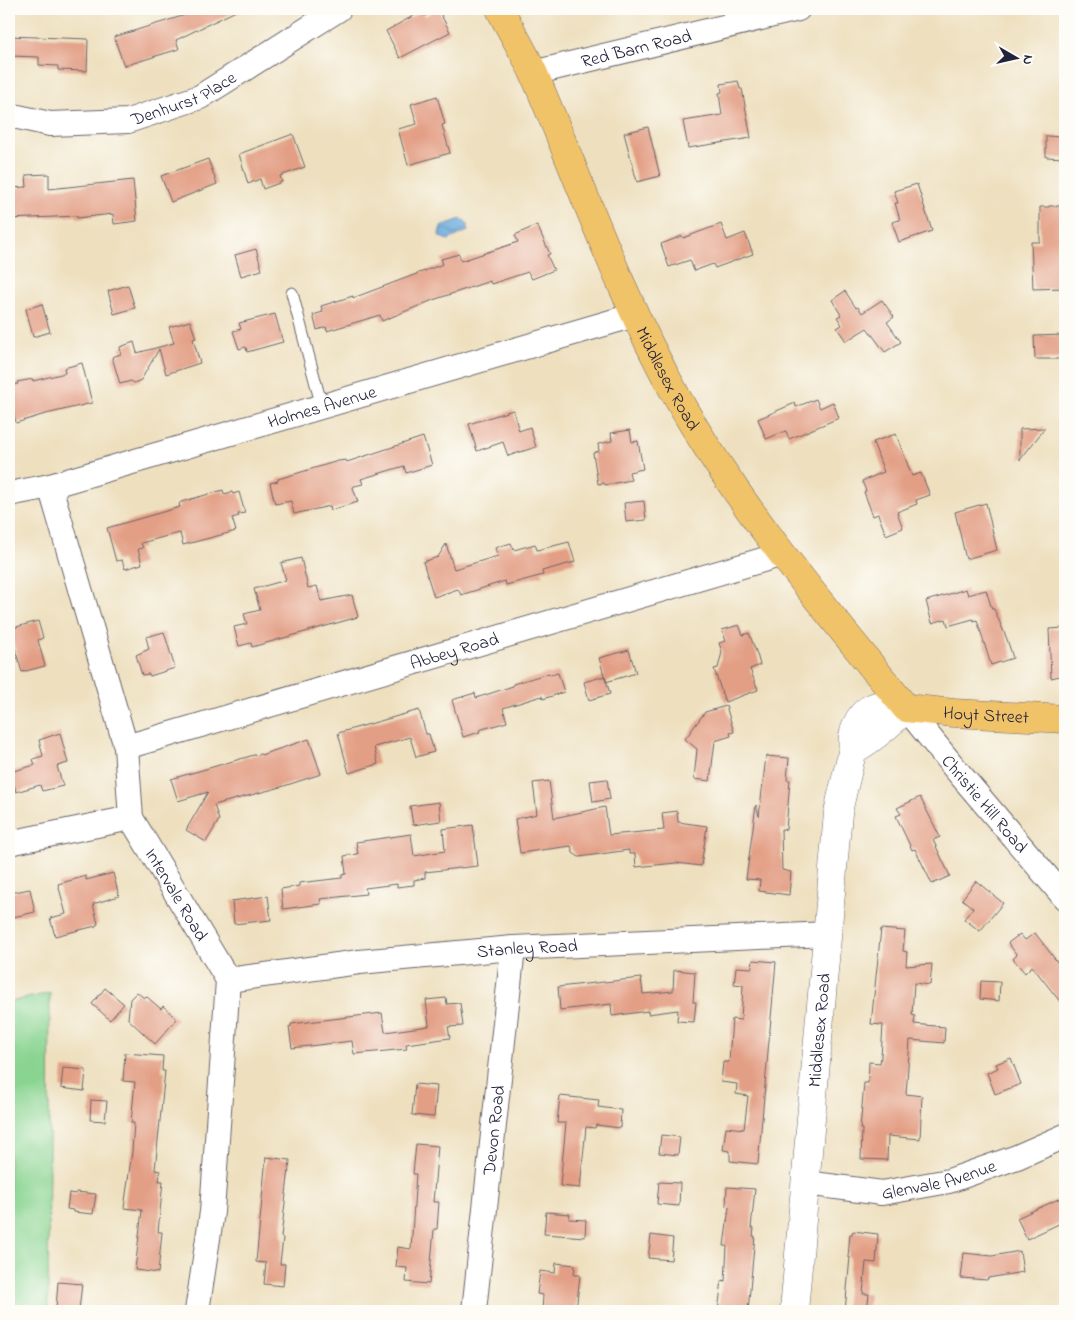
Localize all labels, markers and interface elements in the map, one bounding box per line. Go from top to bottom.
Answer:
street label: Red Barn Road [579,24,694,76]
north arrow [992,32,1042,82]
text: N [1016,53,1038,66]
street label: Denhurst Place [127,66,243,134]
street label: Middlesex Road [628,323,705,436]
street label: Holmes Avenue [265,380,381,437]
street label: Abbey Road [407,627,502,678]
street label: Hoyt Street [942,701,1030,732]
street label: Christie Hill Road [934,750,1033,860]
street label: Intervale Road [137,844,213,947]
street label: Stanley Road [476,934,578,966]
street label: Middlesex Road [803,972,839,1088]
street label: Devon Road [478,1084,513,1177]
street label: Glenvale Avenue [880,1154,1001,1208]

